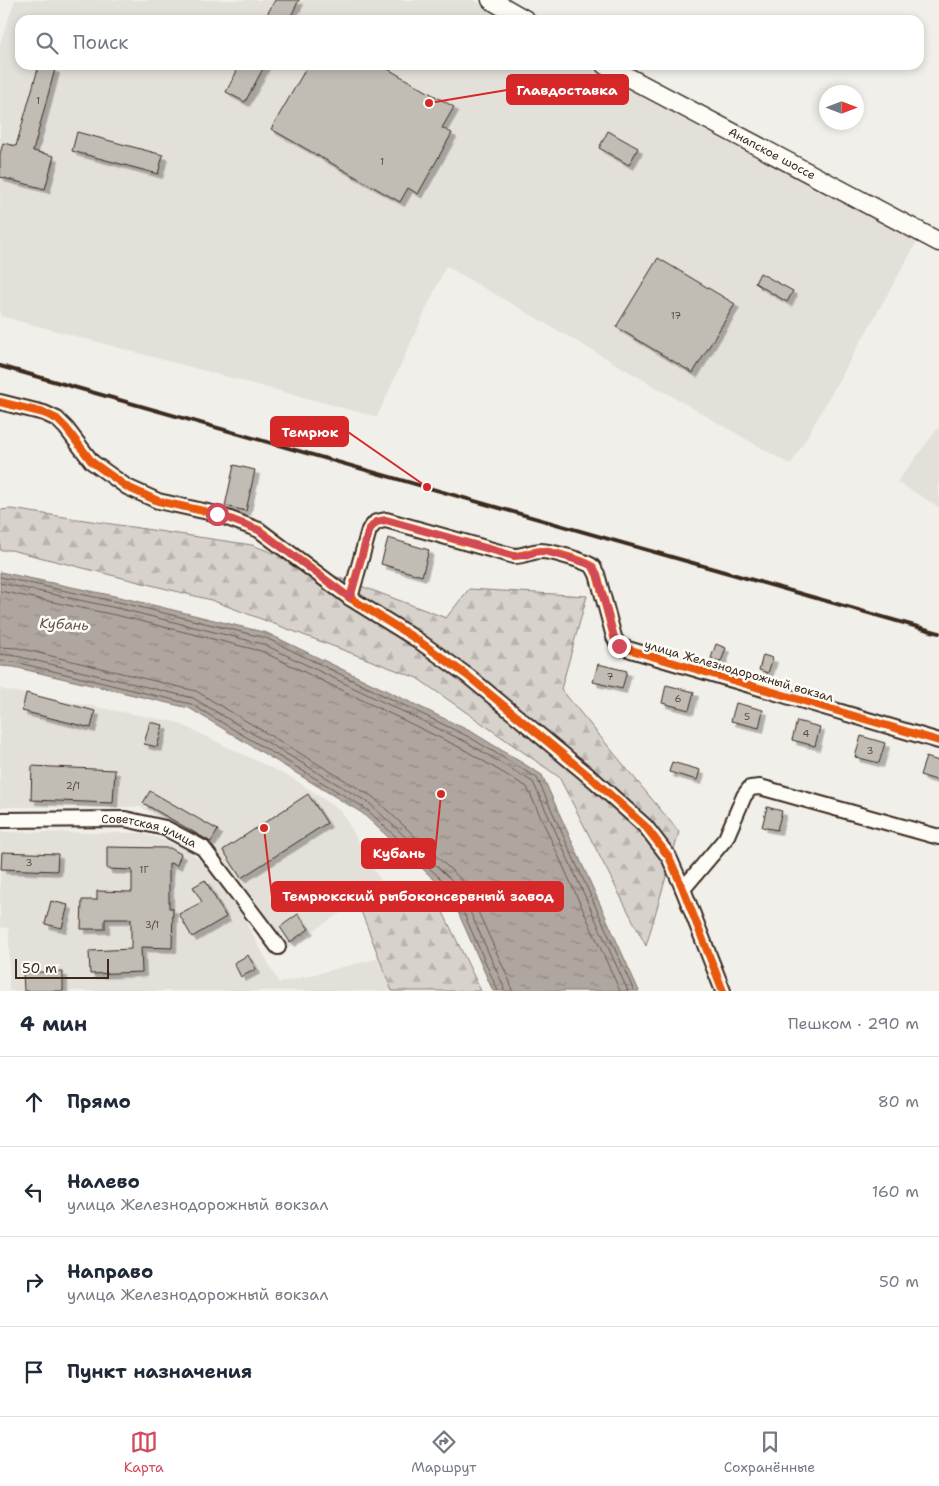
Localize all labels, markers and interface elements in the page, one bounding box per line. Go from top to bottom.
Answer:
search box [15,15,924,70]
icon: search [33,29,61,57]
text: Поиск [73,30,128,55]
callout: Главдоставка [507,75,628,104]
text: Главдоставка [516,81,618,99]
north arrow [819,85,864,130]
house number: 1 [36,94,40,107]
street label: Анапское шоссе [726,124,819,183]
house number: 1 [380,155,384,168]
house number: 17 [671,309,681,322]
callout: Темрюк [271,417,348,446]
text: Темрюк [282,423,339,441]
route start [206,503,229,526]
water label: Кубань [39,614,89,634]
route end [608,635,631,658]
street label: улица Железнодорожный вокзал [643,636,836,706]
house number: 7 [607,670,614,683]
house number: 6 [675,692,682,705]
house number: 5 [744,710,750,723]
house number: 4 [803,727,810,740]
house number: 3 [867,744,874,757]
house number: 2/1 [66,779,80,792]
street label: Советская улица [101,811,200,851]
callout: Кубань [362,839,435,868]
text: Кубань [373,844,426,862]
house number: 3 [26,856,33,869]
house number: 1Г [139,863,149,876]
callout: Темрюкский рыбоконсервный завод [272,882,563,911]
text: Темрюкский рыбоконсервный завод [282,887,554,905]
house number: 3/1 [145,918,159,931]
scale bar [15,956,109,979]
text: 50 m [22,959,57,977]
text: 4 мин [20,1010,87,1038]
text: Пешком · 290 m [788,1013,919,1034]
icon: ahead [20,1088,48,1116]
text: Прямо [67,1089,131,1114]
text: 80 m [878,1091,919,1112]
text: Налево [67,1169,140,1194]
icon: left [20,1178,48,1206]
text: 160 m [872,1181,919,1202]
text: улица Железнодорожный вокзал [67,1194,328,1215]
text: Направо [67,1259,153,1284]
icon: right [20,1268,48,1296]
text: 50 m [879,1271,919,1292]
text: улица Железнодорожный вокзал [67,1284,328,1305]
icon: arrive [20,1358,48,1386]
text: Пункт назначения [67,1359,252,1384]
tab: Карта [124,1428,164,1476]
tab: Маршрут [411,1428,476,1476]
tab: Сохранённые [724,1428,815,1476]

